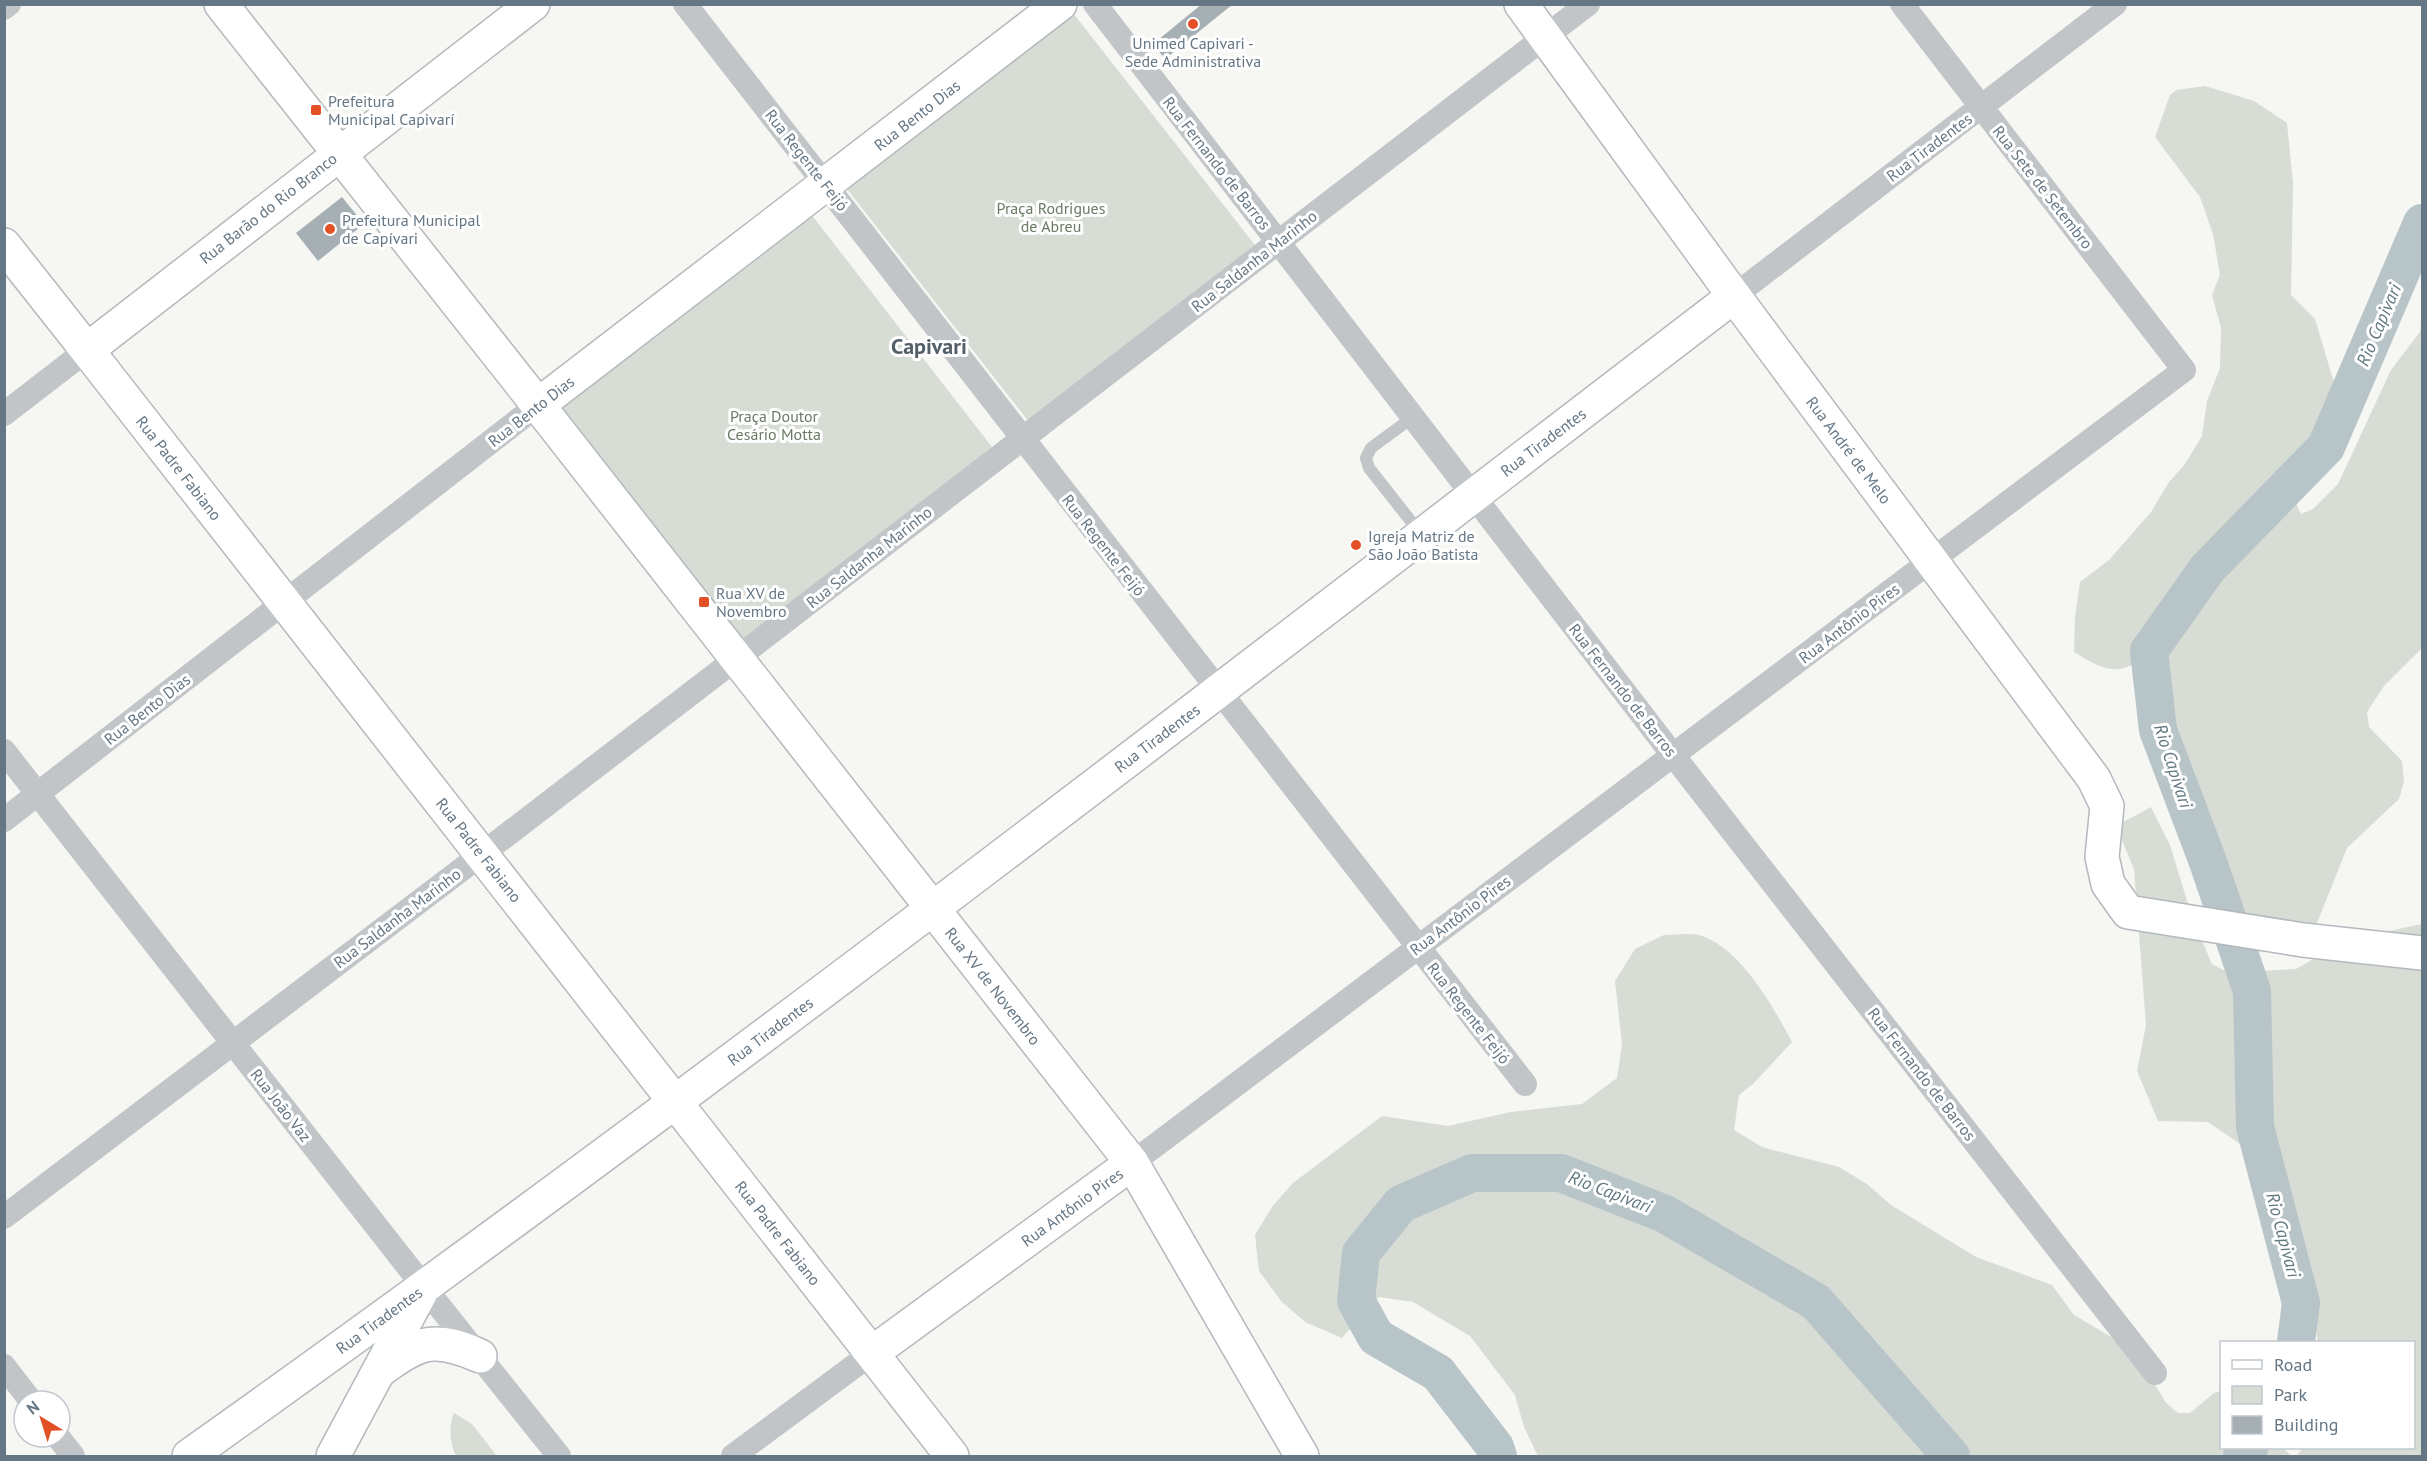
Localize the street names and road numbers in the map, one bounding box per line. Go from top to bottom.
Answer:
street label: Rua Bento Dias [870,75,964,155]
street label: Rua Fernando de Barros [1159,92,1275,234]
street label: Rua Regente Feijó [761,105,853,215]
street label: Rua Tiradentes [1882,108,1976,186]
street label: Rua Sete de Setembro [1989,121,2097,253]
street label: Rua Barão do Rio Branco [195,148,341,268]
street label: Rua Saldanha Marinho [1187,206,1321,316]
street label: Rua Bento Dias [484,371,578,451]
street label: Rua André de Melo [1802,392,1896,508]
street label: Rua Tiradentes [1496,403,1590,481]
street label: Rua Padre Fabiano [132,412,226,524]
street label: Rua Regente Feijó [1058,490,1150,600]
street label: Rua Saldanha Marinho [802,502,936,612]
street label: Rua Antônio Pires [1795,578,1904,667]
street label: Rua Fernando de Barros [1565,619,1681,761]
street label: Rua Bento Dias [100,669,194,749]
street label: Rua Tiradentes [1110,699,1204,777]
street label: Rua Padre Fabiano [432,794,526,906]
street label: Rua Saldanha Marinho [330,864,464,972]
street label: Rua Antônio Pires [1406,870,1515,959]
street label: Rua XV de Novembro [941,923,1045,1049]
street label: Rua Regente Feijó [1423,958,1515,1068]
street label: Rua Tiradentes [723,992,817,1070]
street label: Rua Fernando de Barros [1864,1003,1980,1145]
street label: Rua João Vaz [246,1065,316,1145]
street label: Rua Antônio Pires [1017,1163,1127,1251]
street label: Rua Padre Fabiano [731,1177,825,1289]
street label: Rua Tiradentes [332,1282,426,1358]

